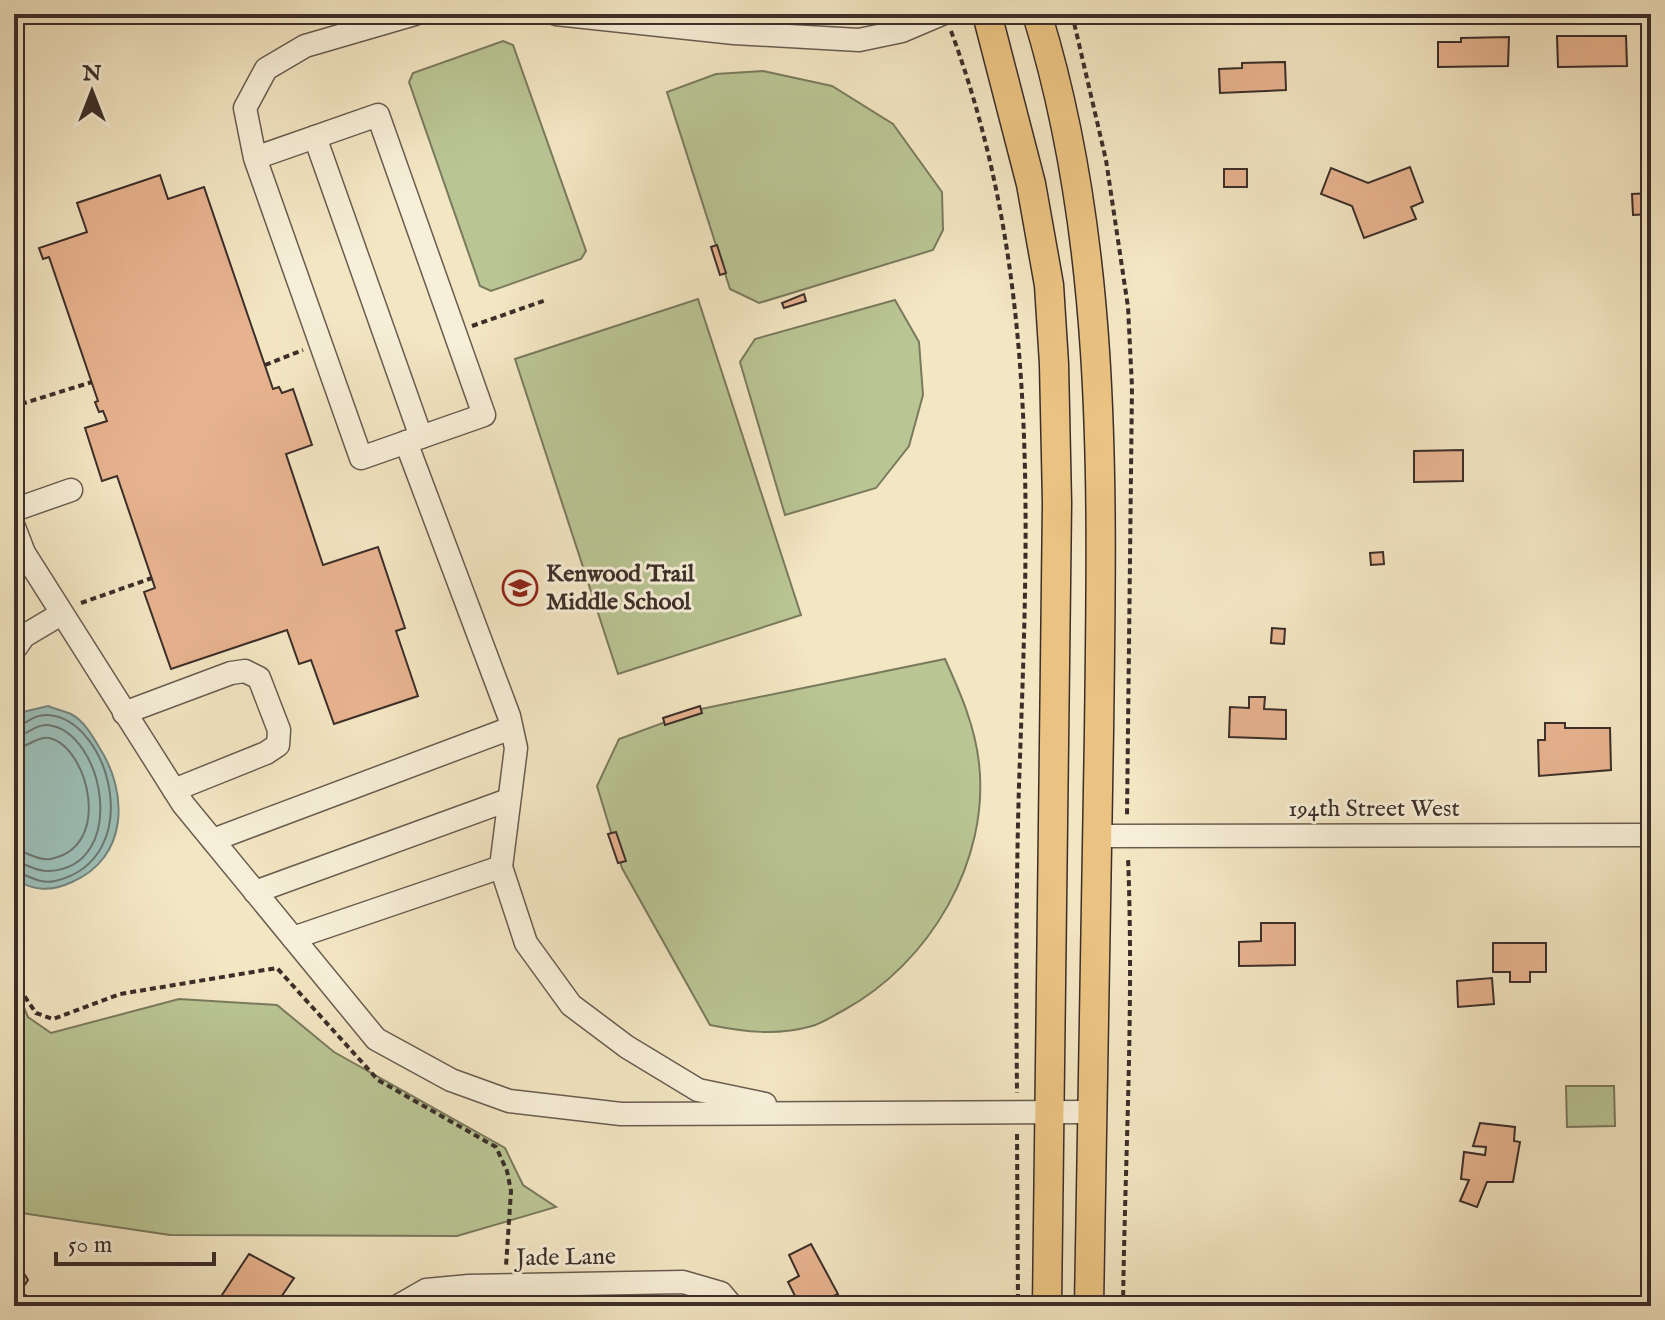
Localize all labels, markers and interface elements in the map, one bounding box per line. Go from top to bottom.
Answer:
north arrow [52,52,132,132]
text: N [81,60,102,88]
place label: Kenwood Trail Middle School [546,559,695,618]
school or university icon: Kenwood Trail Middle School [501,569,539,607]
street label: 194th Street West [1288,794,1460,825]
scale bar [56,1216,214,1266]
text: 50 m [68,1230,112,1261]
street label: Jade Lane [513,1242,616,1274]

